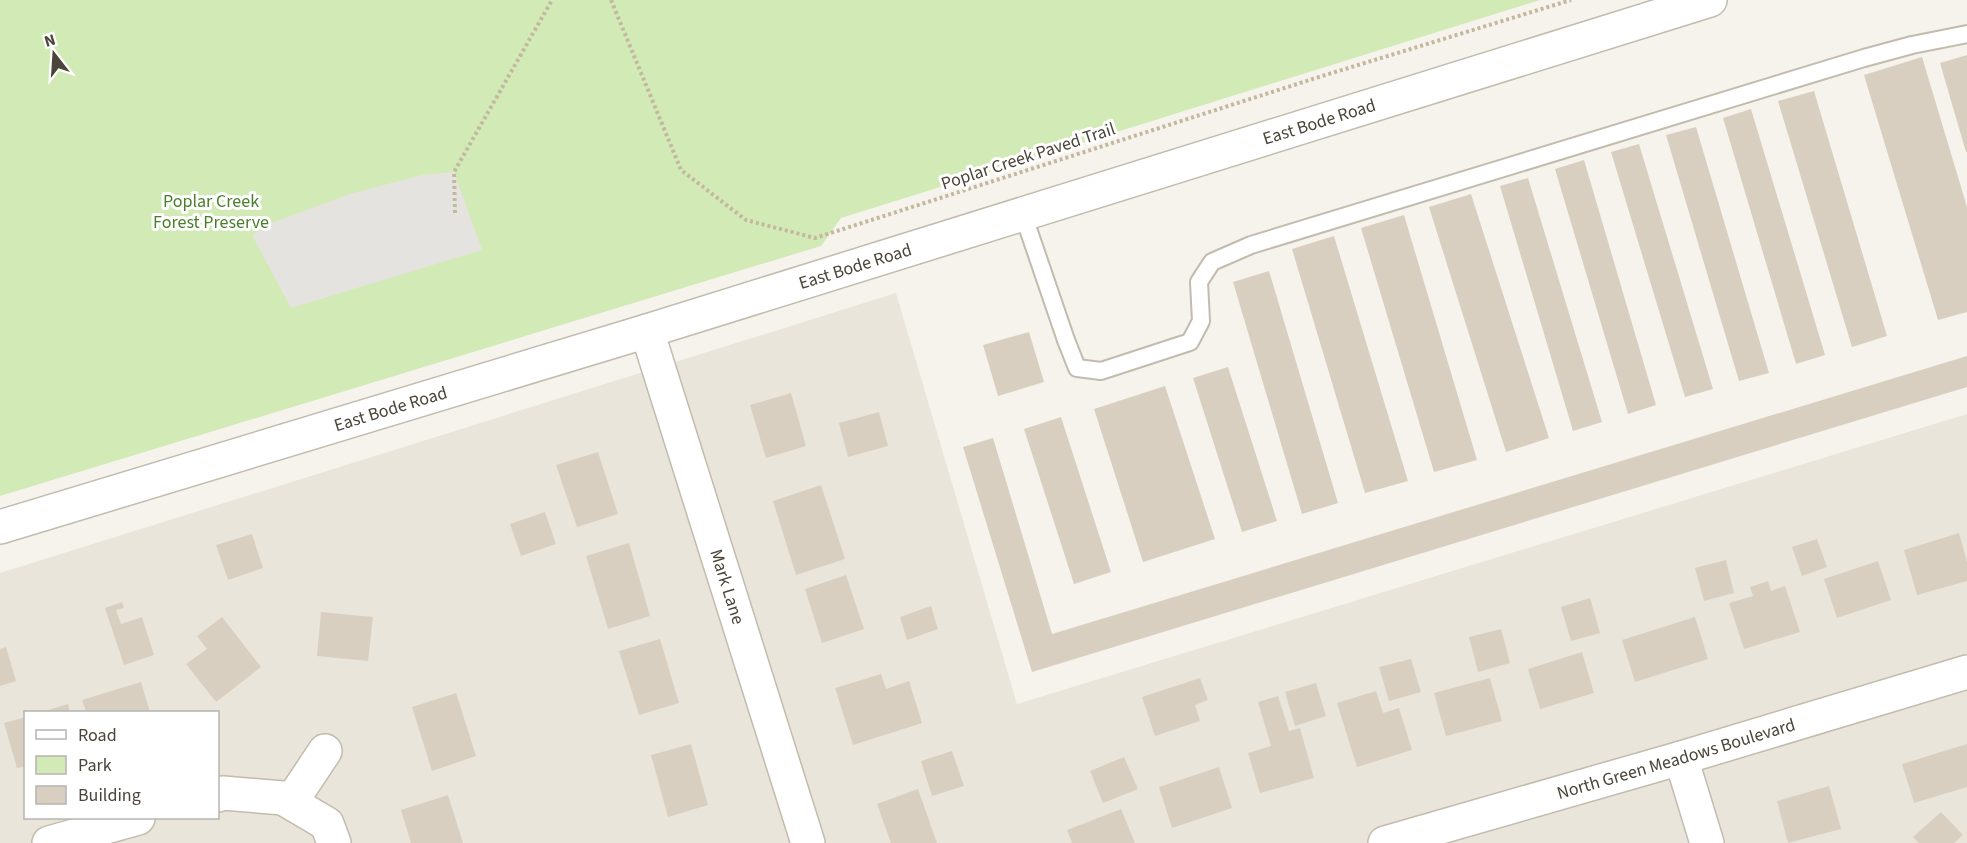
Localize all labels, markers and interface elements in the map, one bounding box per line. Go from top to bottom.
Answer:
north arrow [24,24,84,84]
text: N [42,29,58,53]
street label: East Bode Road [1260,93,1379,152]
street label: Poplar Creek Paved Trail [938,116,1118,196]
park label: Poplar Creek Forest Preserve [153,189,269,235]
street label: East Bode Road [796,237,915,296]
street label: East Bode Road [331,380,450,438]
street label: Mark Lane [703,546,750,628]
legend [24,711,219,819]
street label: North Green Meadows Boulevard [1554,712,1798,806]
text: Road [78,723,117,748]
text: Park [78,753,112,778]
text: Building [78,783,141,808]

